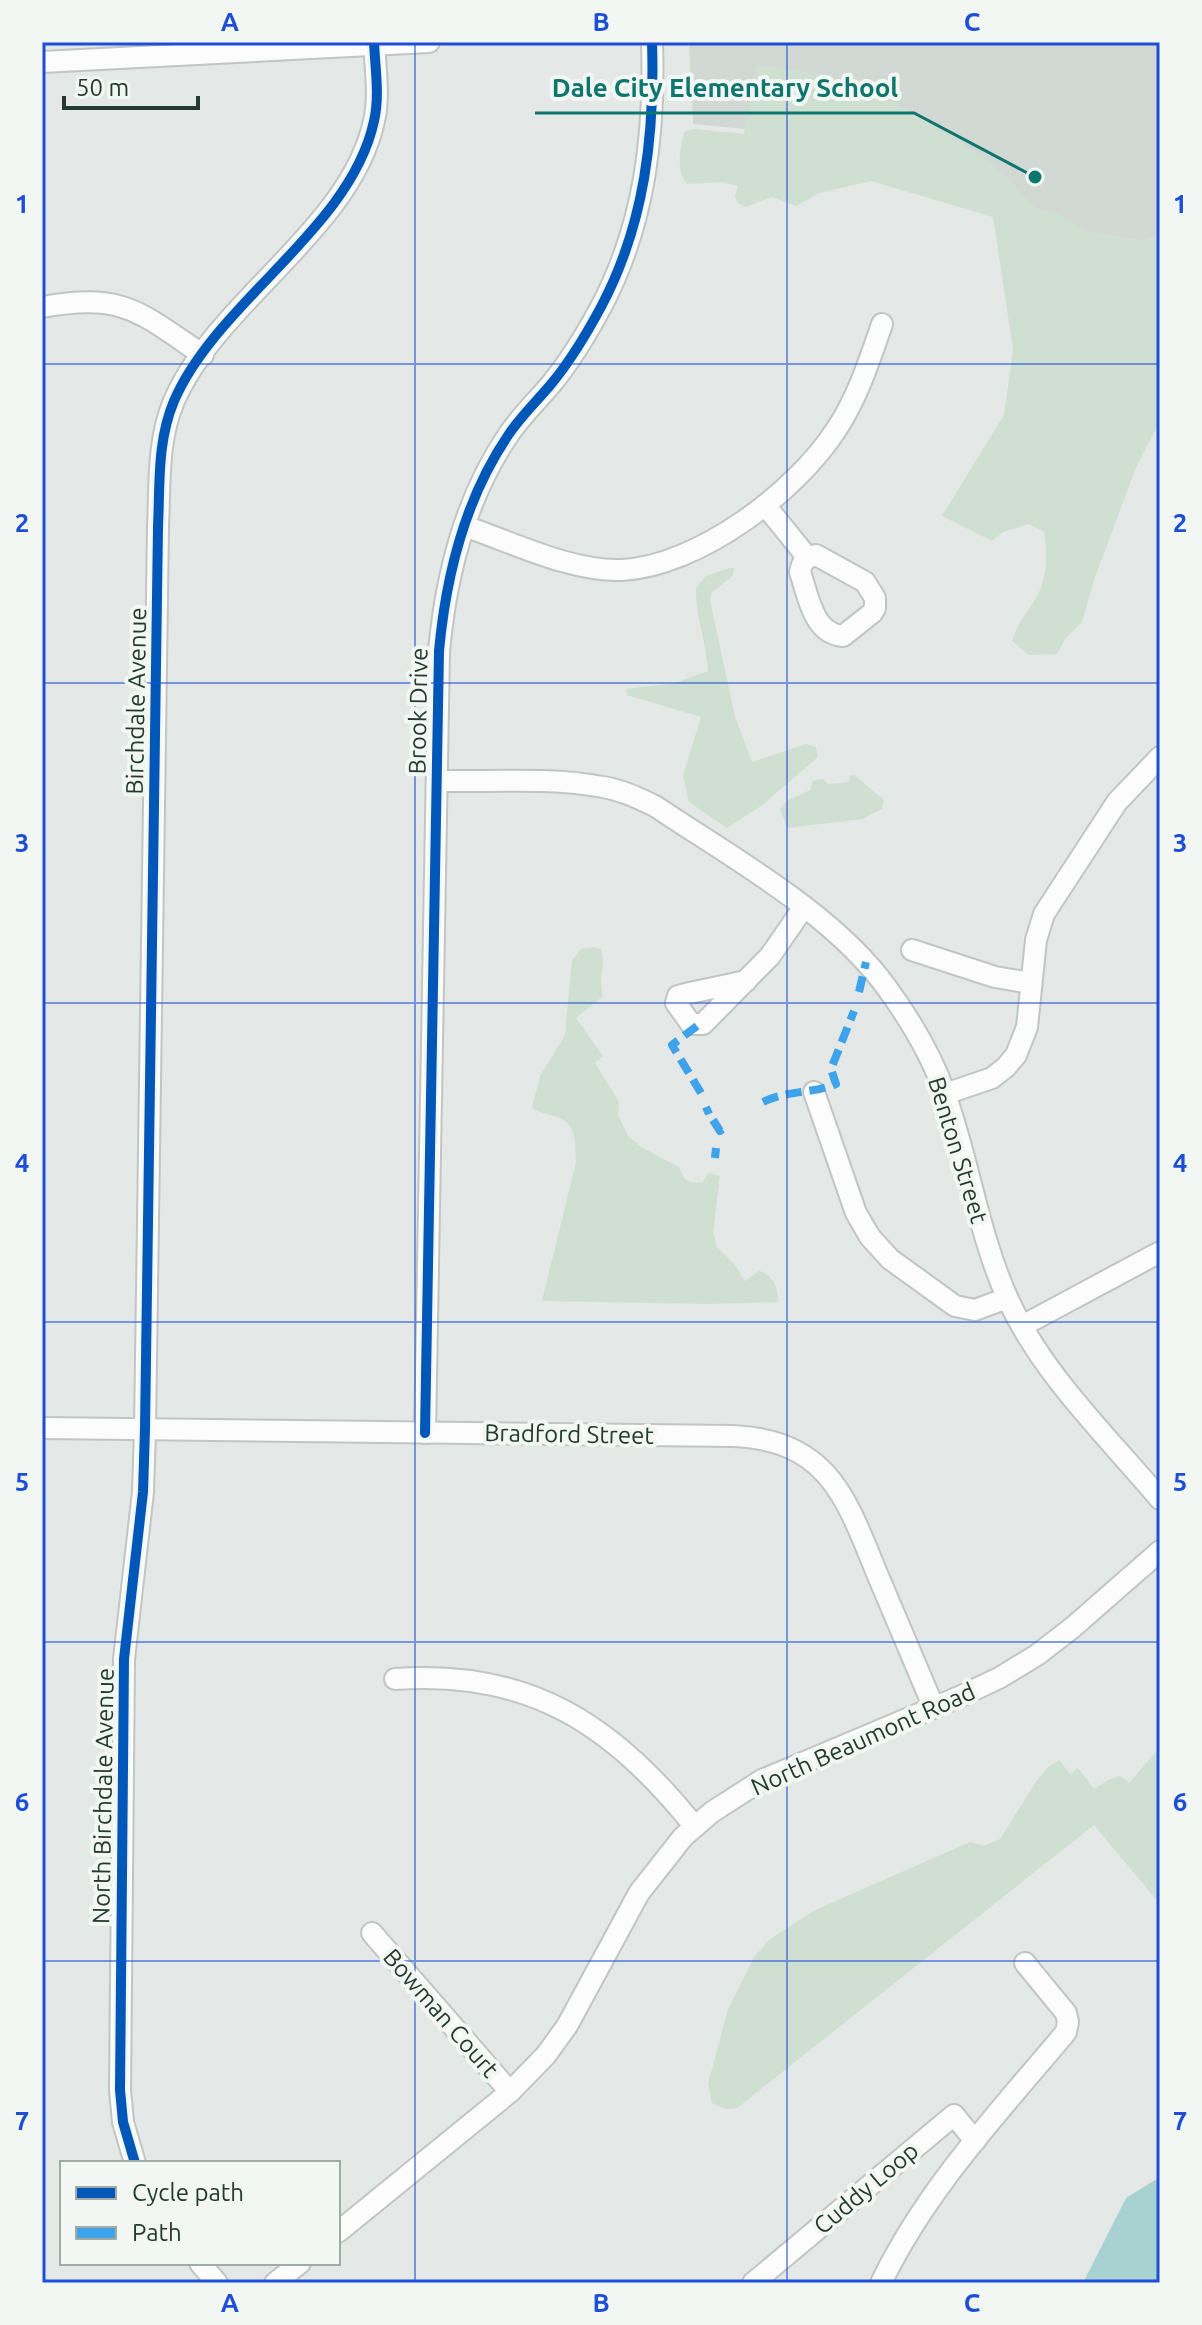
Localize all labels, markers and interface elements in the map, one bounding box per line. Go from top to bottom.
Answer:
text: A [221,7,240,36]
text: B [592,7,610,36]
text: C [964,7,981,36]
scale bar [64,60,198,110]
callout: Dale City Elementary School [535,63,914,113]
text: Dale City Elementary School [552,73,898,102]
text: 50 m [76,74,129,101]
text: 1 [15,189,29,218]
text: 1 [1173,189,1187,218]
text: 2 [15,508,29,537]
text: 2 [1173,508,1187,537]
street label: Birchdale Avenue [121,607,151,795]
street label: Brook Drive [403,647,433,775]
text: 3 [15,828,29,857]
text: 3 [1173,828,1187,857]
street label: Benton Street [923,1073,993,1227]
text: 4 [15,1148,29,1177]
text: 4 [1173,1148,1187,1177]
street label: Bradford Street [484,1419,655,1449]
text: 5 [15,1467,29,1496]
text: 5 [1173,1467,1187,1496]
street label: North Birchdale Avenue [87,1668,119,1924]
street label: North Beaumont Road [747,1677,979,1801]
text: 6 [15,1787,29,1816]
text: 6 [1173,1787,1187,1816]
street label: Bowman Court [378,1943,504,2083]
text: 7 [15,2106,29,2135]
text: 7 [1173,2106,1187,2135]
street label: Cuddy Loop [808,2137,924,2239]
legend [60,2161,340,2265]
text: Cycle path [132,2179,244,2206]
text: Path [132,2219,182,2246]
text: A [221,2288,240,2317]
text: B [592,2288,610,2317]
text: C [964,2288,981,2317]

